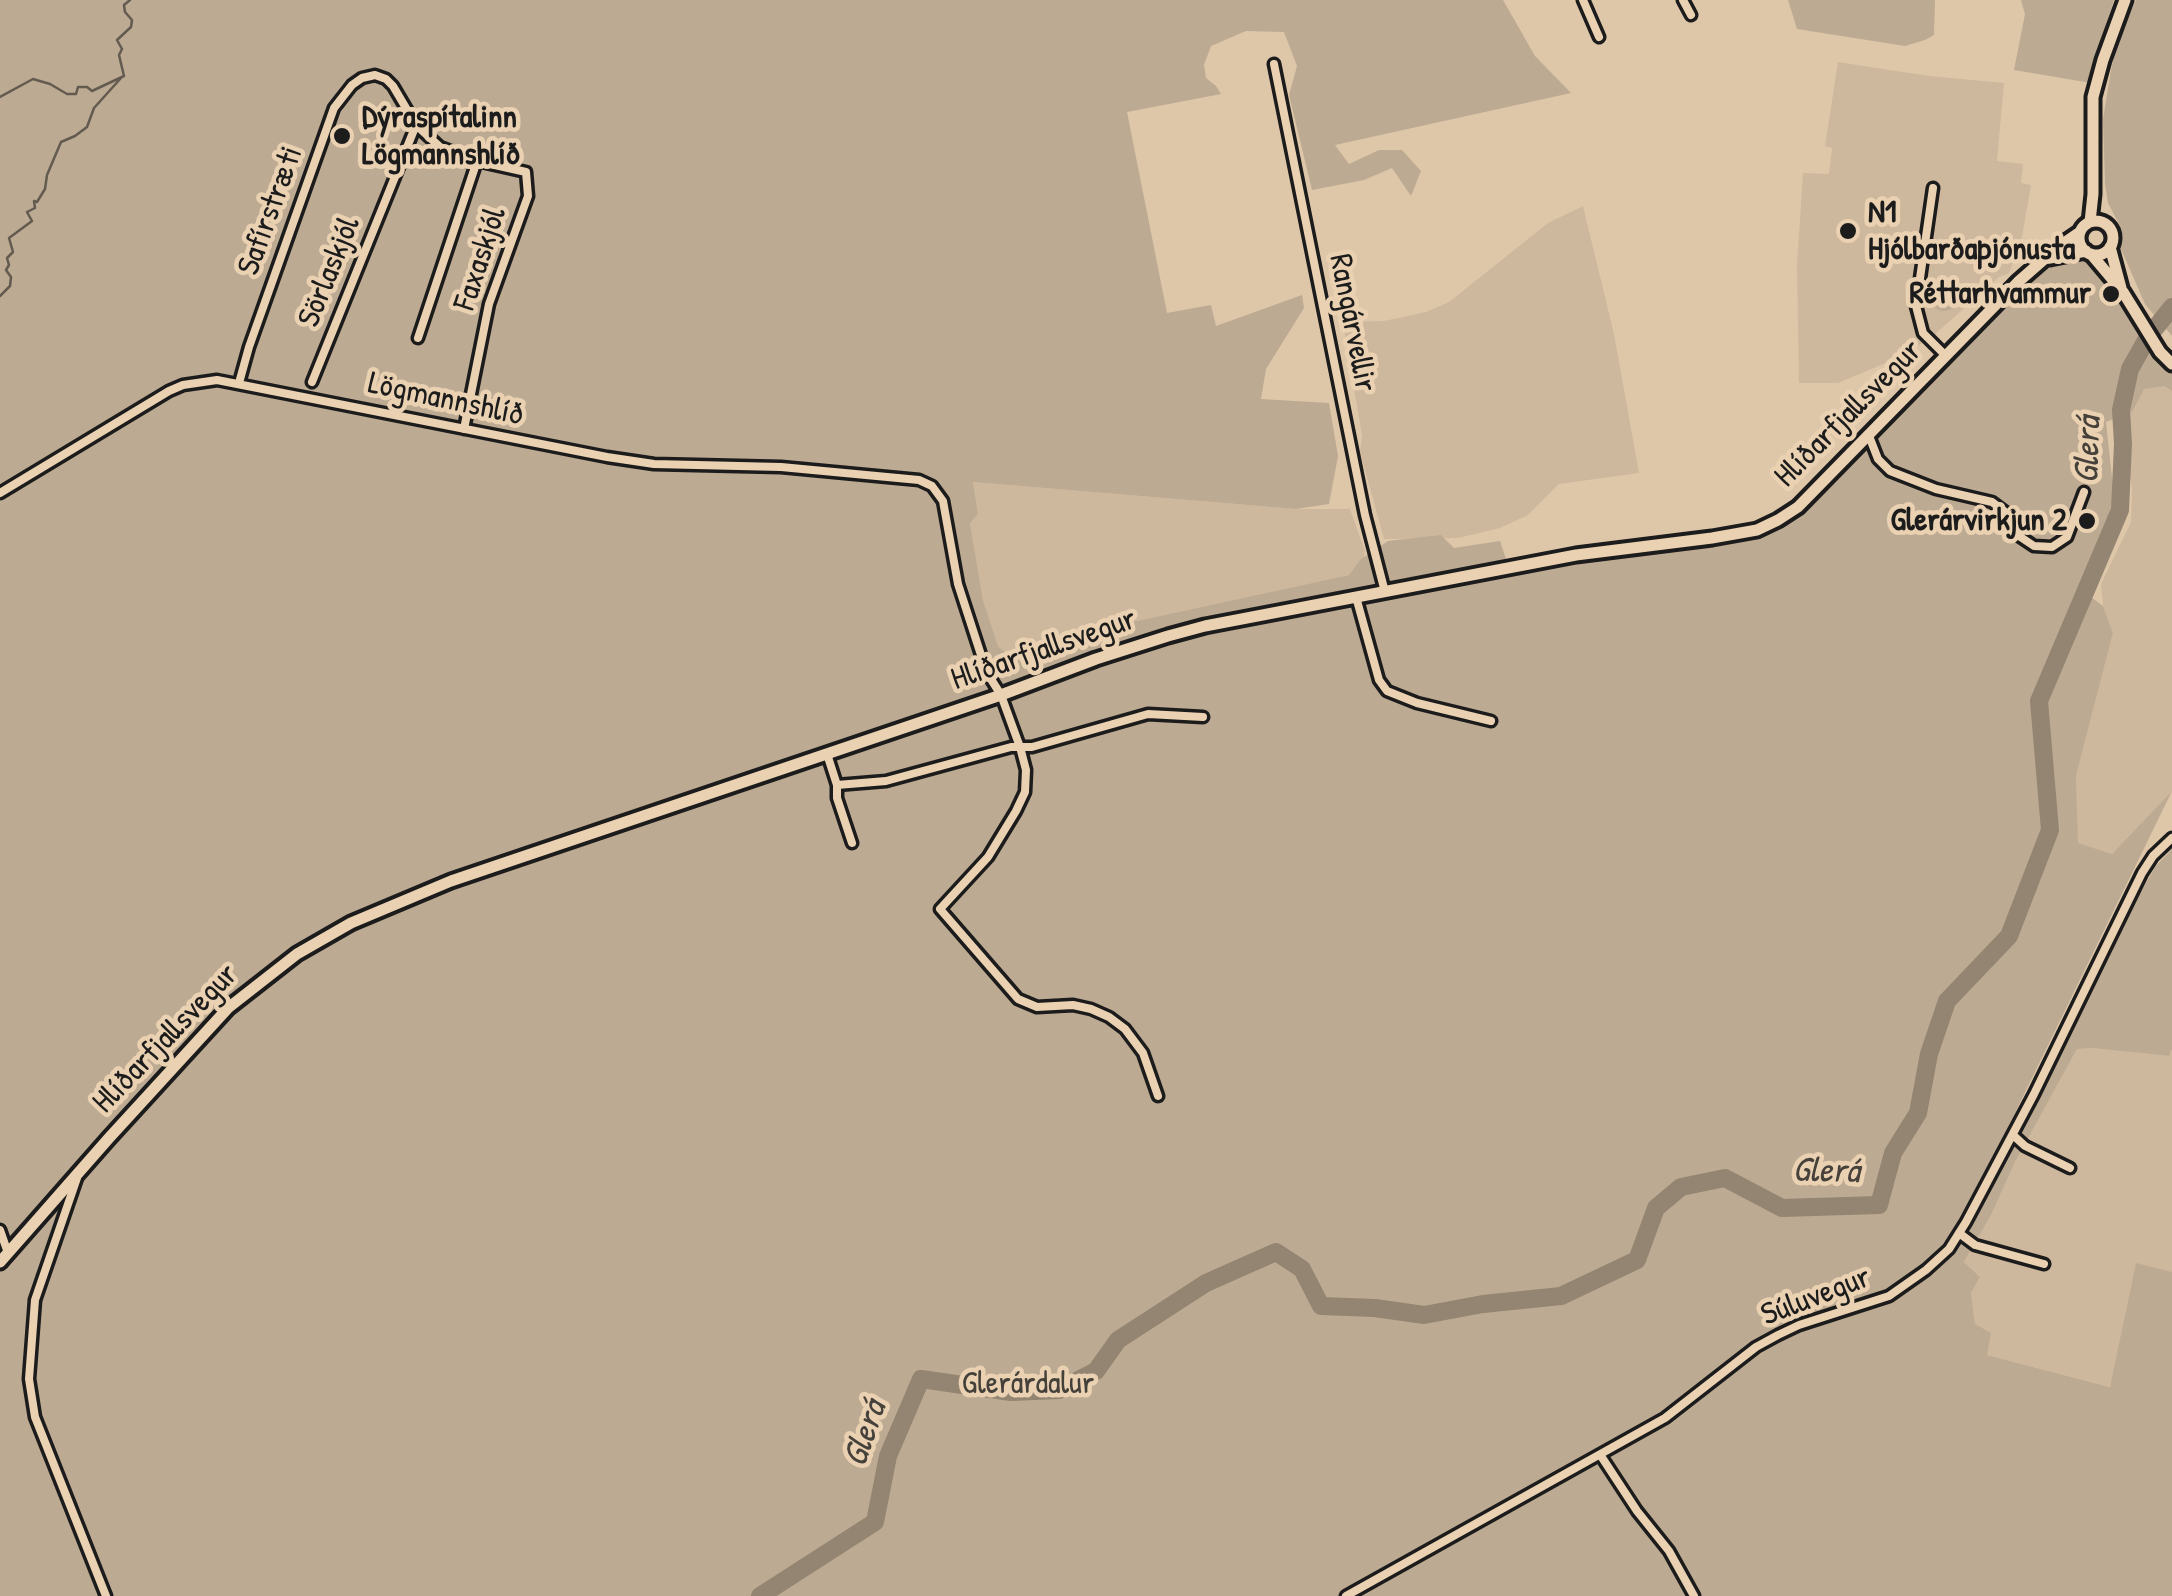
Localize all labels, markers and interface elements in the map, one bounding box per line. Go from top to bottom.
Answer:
place label: Dýraspítalinn Lögmannshlíð [362,99,521,174]
marker: Dýraspítalinn Lögmannshlíð [331,125,353,147]
street label: Safírstræti [230,142,312,280]
place label: N1 Hjólbarðaþjónusta [1868,194,2075,269]
street label: Faxaskjól [446,203,516,315]
street label: Sörlaskjól [291,211,369,333]
marker: N1 Hjólbarðaþjónusta [1837,220,1859,242]
street label: Rangárvellir [1320,251,1384,395]
place label: Réttarhvammur [1909,275,2091,313]
marker: Réttarhvammur [2100,283,2122,305]
street label: Hlíðarfjallsvegur [1767,332,1931,496]
street label: Lögmannshlíð [364,365,528,435]
water label: Glerá [2067,416,2111,484]
place label: Glerárvirkjun 2 [1891,502,2067,540]
marker: Glerárvirkjun 2 [2076,510,2098,532]
street label: Hlíðarfjallsvegur [947,600,1141,700]
street label: Hlíðarfjallsvegur [85,956,247,1122]
water label: Glerá [1792,1150,1860,1194]
street label: Súluvegur [1756,1259,1876,1335]
park label: Glerárdalur [962,1365,1094,1403]
water label: Glerá [835,1395,897,1473]

